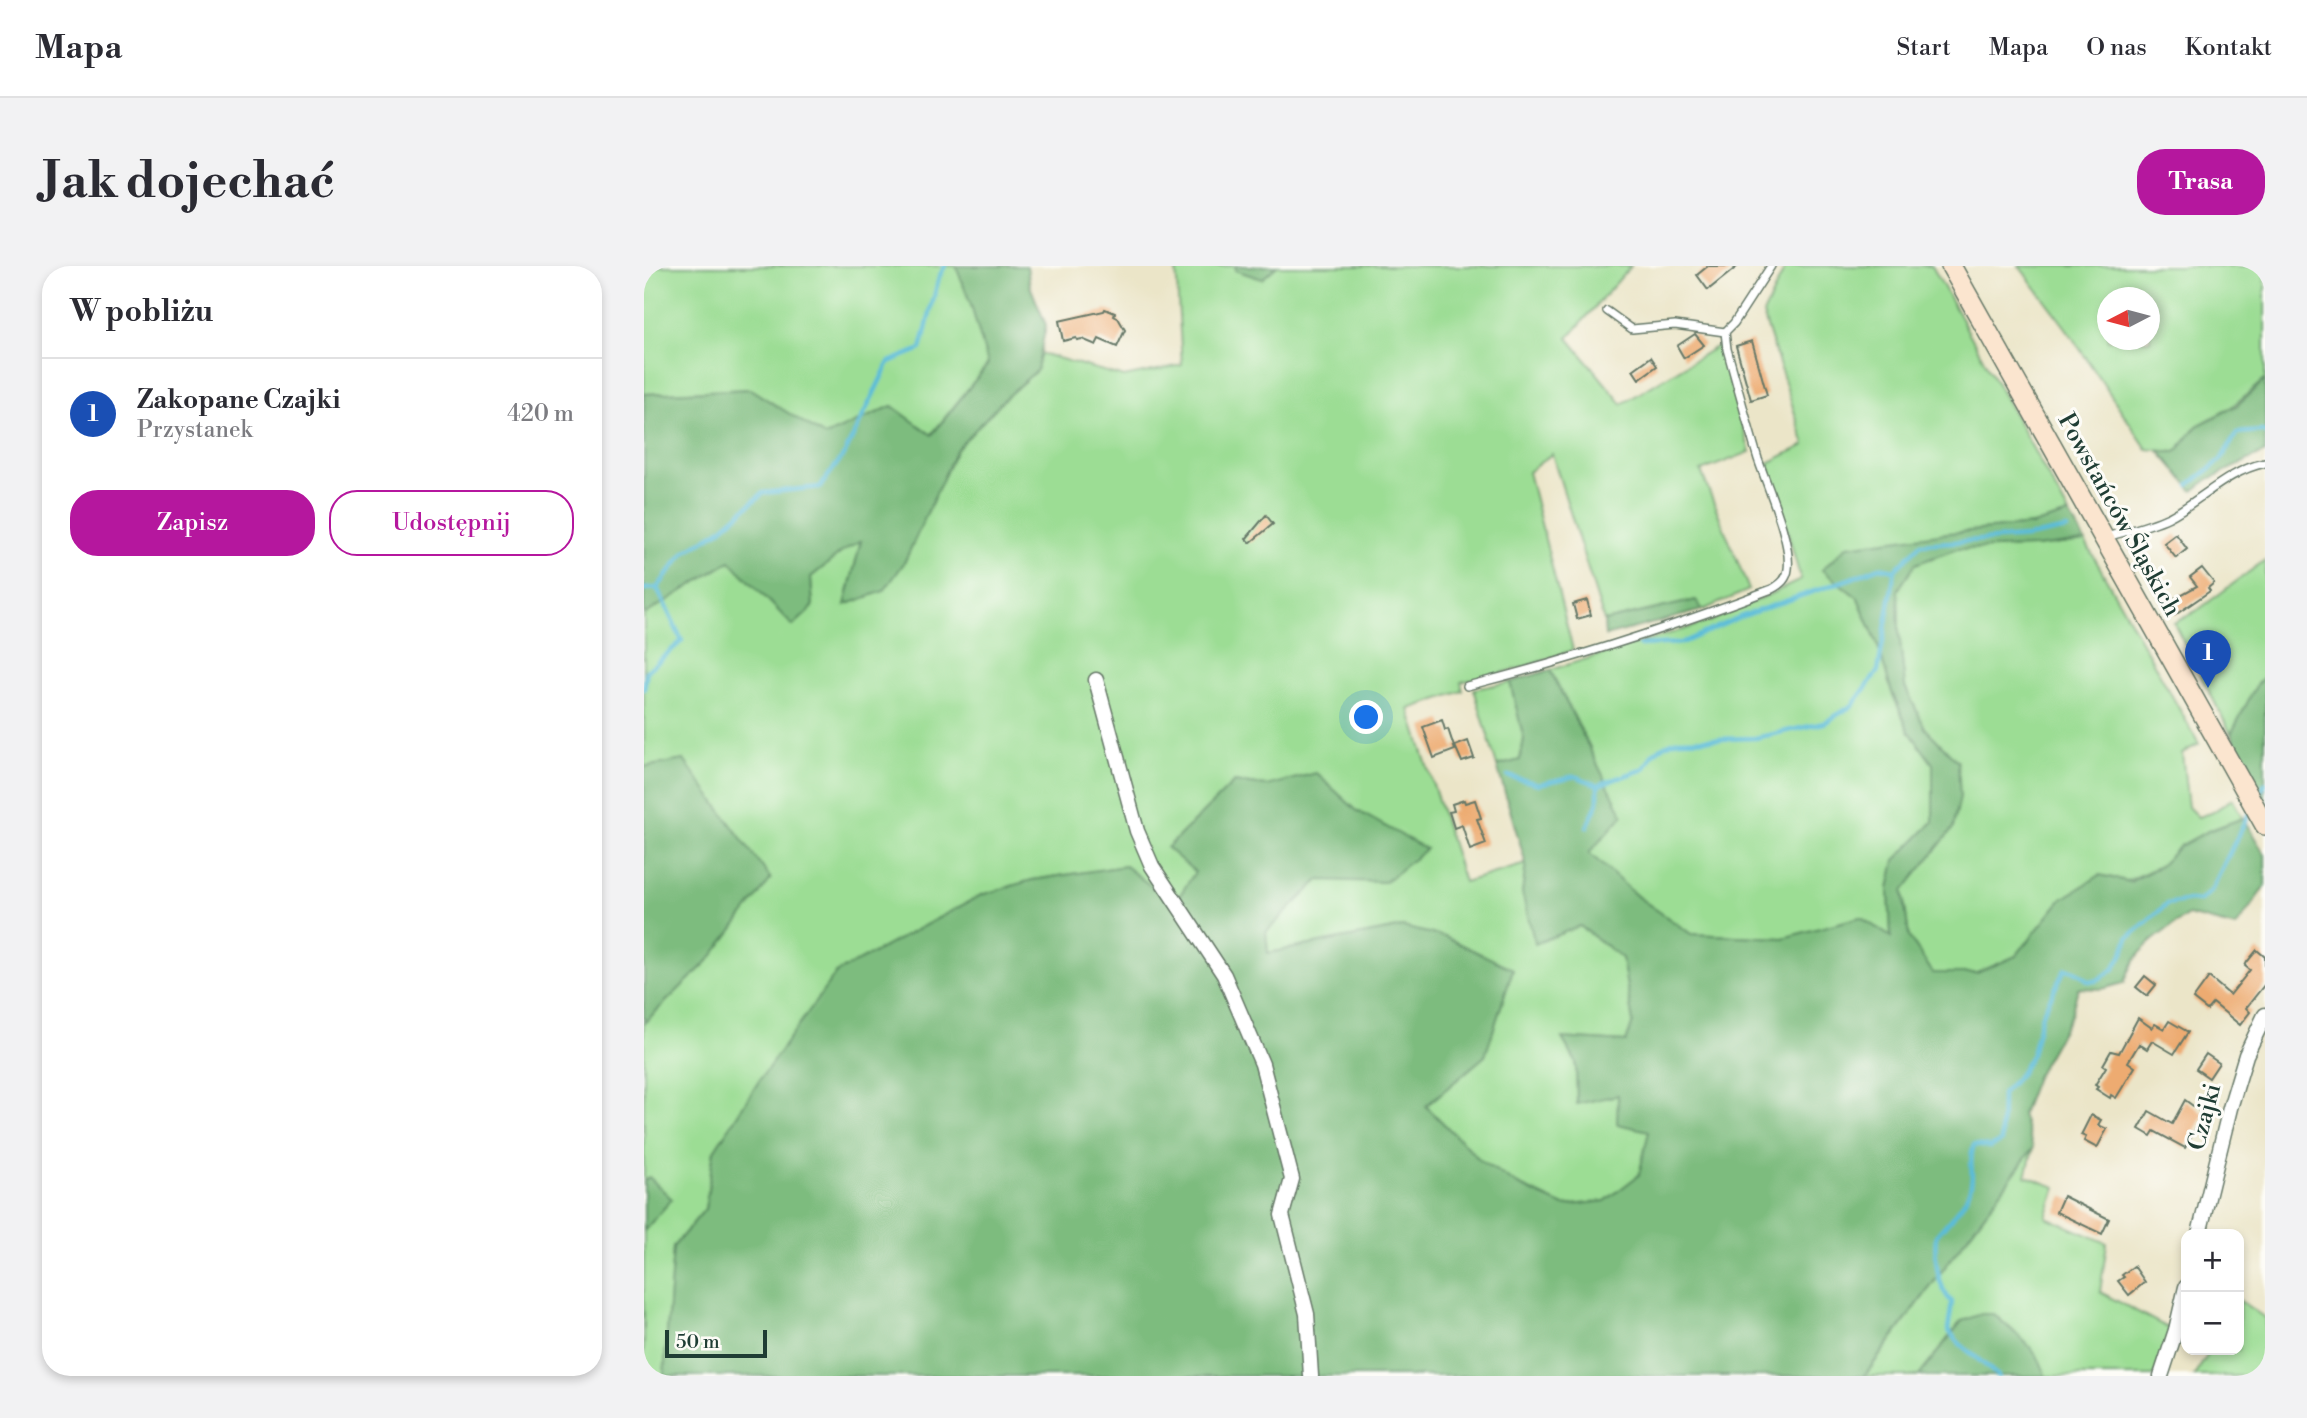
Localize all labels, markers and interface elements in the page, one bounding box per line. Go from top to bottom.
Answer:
text: Mapa [35,28,122,69]
text: Start [1896,33,1951,63]
text: Mapa [1989,33,2048,63]
text: O nas [2086,33,2147,63]
text: Kontakt [2185,33,2272,63]
button: Trasa [2137,149,2265,215]
text: Jak dojechać [42,152,335,213]
north arrow [2097,287,2160,350]
text: W pobliżu [70,293,213,331]
text: Zakopane Czajki [137,384,341,416]
text: 1 [87,400,99,428]
text: 420 m [507,400,574,428]
street label: Powstańców Śląskich [2051,407,2189,622]
text: Przystanek [137,416,253,444]
button: Zapisz [70,490,315,556]
button: Udostępnij [329,490,574,556]
pin: 1 [2185,630,2231,688]
your location [1349,700,1383,734]
street label: Czajki [2182,1080,2228,1154]
map controls [2181,1229,2244,1355]
button: + [2181,1229,2244,1292]
button: − [2181,1292,2244,1355]
scale bar [665,1327,766,1359]
text: 50 m [676,1330,720,1354]

